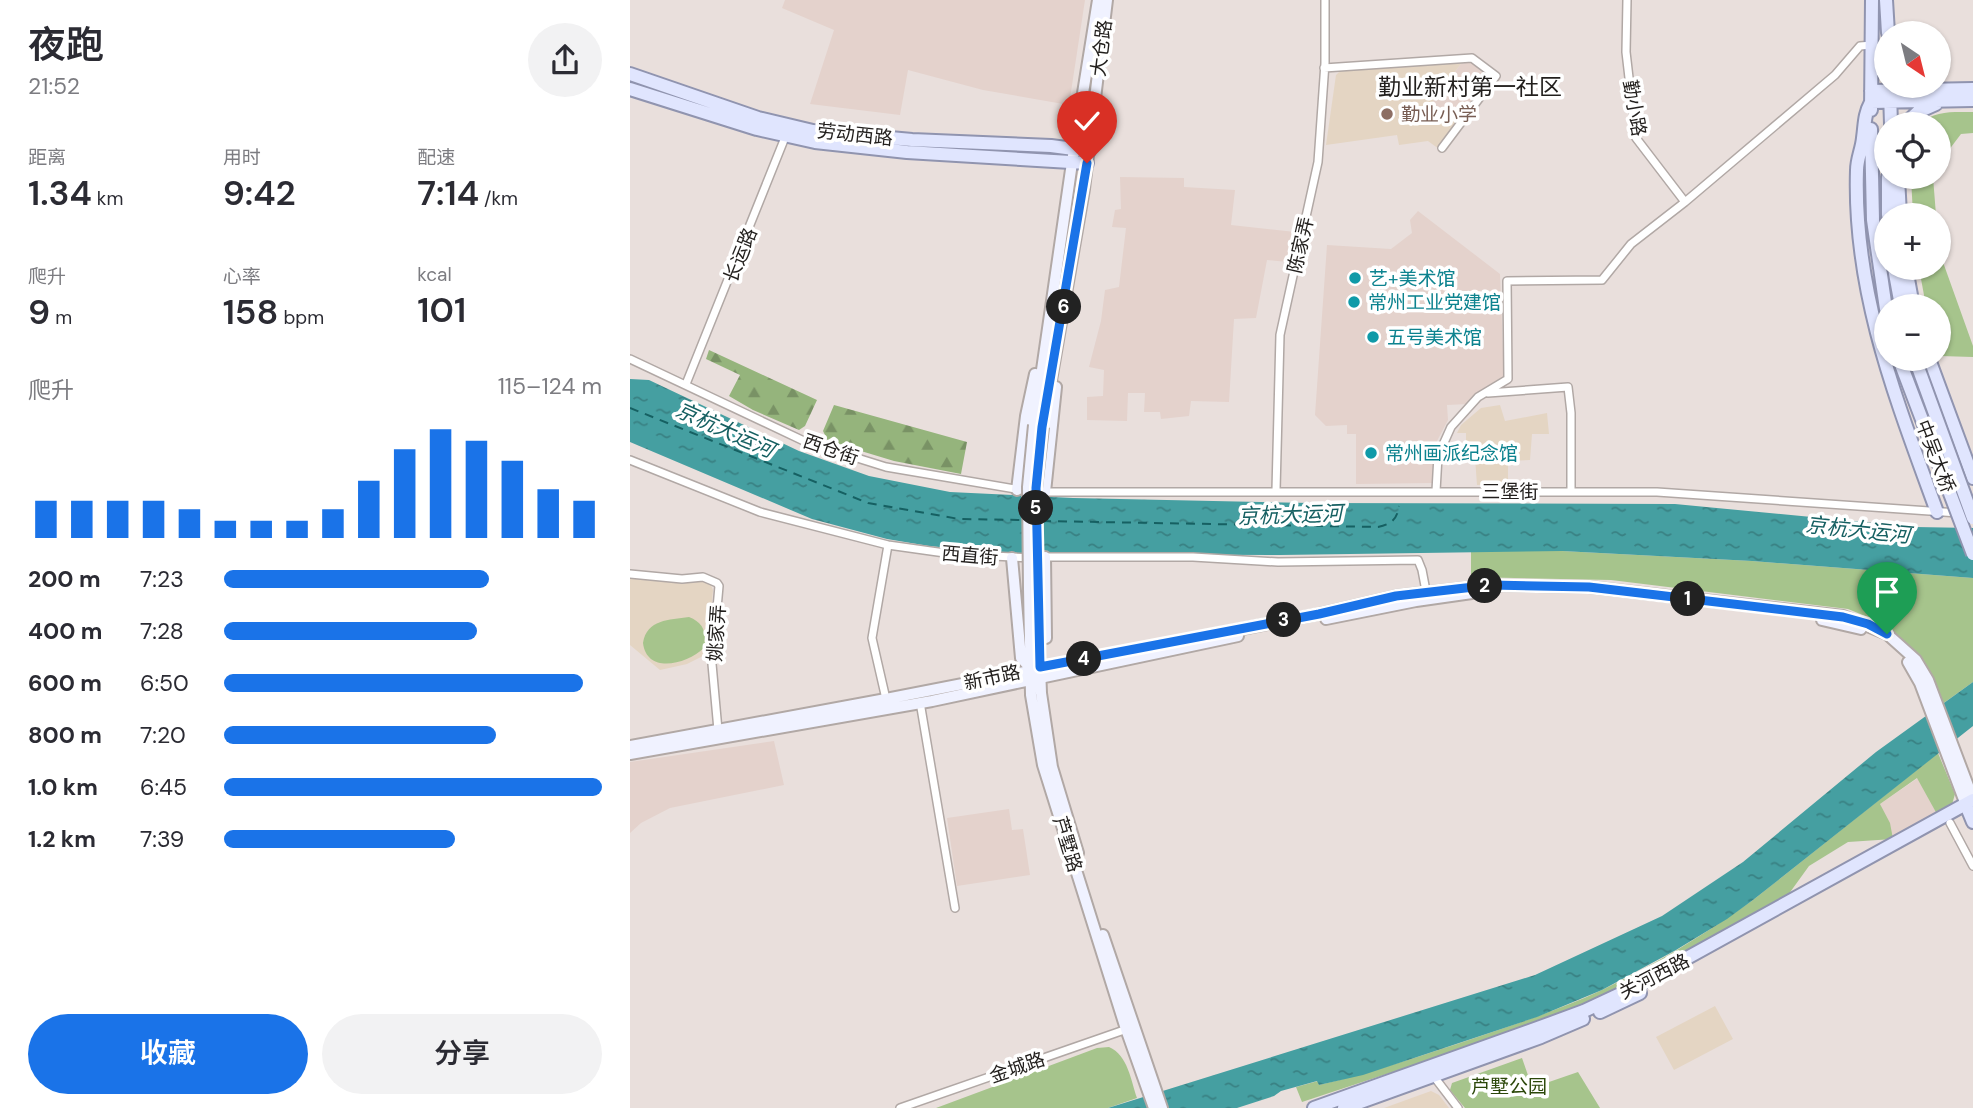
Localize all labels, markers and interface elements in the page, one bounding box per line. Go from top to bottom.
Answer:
street label: 大仓路 [1086,18,1117,78]
text: 夜跑 [28,20,104,70]
north arrow [1874,21,1951,98]
map controls [1874,21,1951,371]
button: share [528,23,602,97]
text: 21:52 [28,71,80,101]
district label: 勤业新村第一社区 [1378,72,1562,102]
street label: 勤小路 [1617,78,1652,138]
pin [1057,91,1117,163]
icon: check [1068,102,1106,140]
place label: 勤业小学 [1401,102,1477,127]
marker: 勤业小学 [1379,106,1395,122]
button: locate [1874,112,1951,189]
street label: 劳动西路 [816,118,894,151]
text: 距离 [28,145,66,170]
text: 用时 [223,145,261,170]
text: 配速 [417,145,455,170]
text: 1.34 [28,170,92,216]
text: 9:42 [223,170,296,216]
text: 7:14 [417,170,479,216]
text: km [92,186,123,211]
text: /km [479,186,518,211]
button: + [1874,203,1951,280]
street label: 陈家弄 [1282,215,1319,276]
street label: 长运路 [718,224,763,286]
text: kcal [417,262,452,287]
text: 爬升 [28,264,66,289]
text: 心率 [223,264,261,289]
place label: 艺+美术馆 [1369,266,1455,291]
marker: 艺+美术馆 [1347,270,1363,286]
text: 101 [417,287,466,333]
text: 9 [28,289,50,335]
text: 158 [223,289,278,335]
pin: 6 [1046,290,1082,324]
place label: 常州工业党建馆 [1368,290,1501,315]
text: 6 [1057,294,1070,319]
marker: 常州工业党建馆 [1346,294,1362,310]
button: − [1874,294,1951,371]
text: m [50,305,72,330]
text: bpm [278,305,324,330]
place label: 五号美术馆 [1387,325,1482,350]
marker: 五号美术馆 [1365,329,1381,345]
text: 115–124 m [498,371,602,401]
text: 爬升 [28,375,74,405]
water label: 京杭大运河 [671,396,782,466]
street label: 中吴大桥 [1910,416,1961,496]
street label: 西仓街 [800,428,862,471]
place label: 常州画派纪念馆 [1385,441,1518,466]
marker: 常州画派纪念馆 [1363,445,1379,461]
street label: 三堡街 [1481,479,1539,504]
pin: 5 [1018,490,1054,526]
text: 5 [1030,495,1041,520]
water label: 京杭大运河 [1237,499,1347,531]
water label: 京杭大运河 [1804,511,1916,550]
street label: 西直街 [940,541,999,570]
pin [1857,562,1917,634]
text: 200 m [28,564,101,594]
text: 7:23 [140,564,184,594]
pin: 2 [1468,568,1502,604]
text: 2 [1479,573,1490,598]
icon: arrive [1868,573,1906,611]
pin: 1 [1670,582,1706,616]
text: 1 [1684,586,1691,611]
pin: 3 [1266,602,1302,638]
street label: 姚家弄 [702,604,731,662]
text: 3 [1278,607,1289,632]
text: 400 m [28,616,102,646]
text: 7:28 [140,616,184,646]
pin: 4 [1066,642,1102,676]
text: 4 [1077,646,1090,671]
street label: 新市路 [962,659,1023,696]
text: 600 m [28,668,102,698]
text: 6:50 [140,668,189,698]
text: 800 m [28,720,102,750]
text: 7:20 [140,720,186,750]
text: 1.0 km [28,772,98,802]
text: 6:45 [140,772,187,802]
street label: 芦墅路 [1047,813,1088,875]
text: 1.2 km [28,824,96,854]
text: 7:39 [140,824,184,854]
street label: 关河西路 [1615,948,1694,1005]
button: 收藏 [28,1014,308,1094]
button: 分享 [322,1014,602,1094]
street label: 金城路 [986,1046,1048,1089]
park label: 芦墅公园 [1471,1074,1547,1099]

